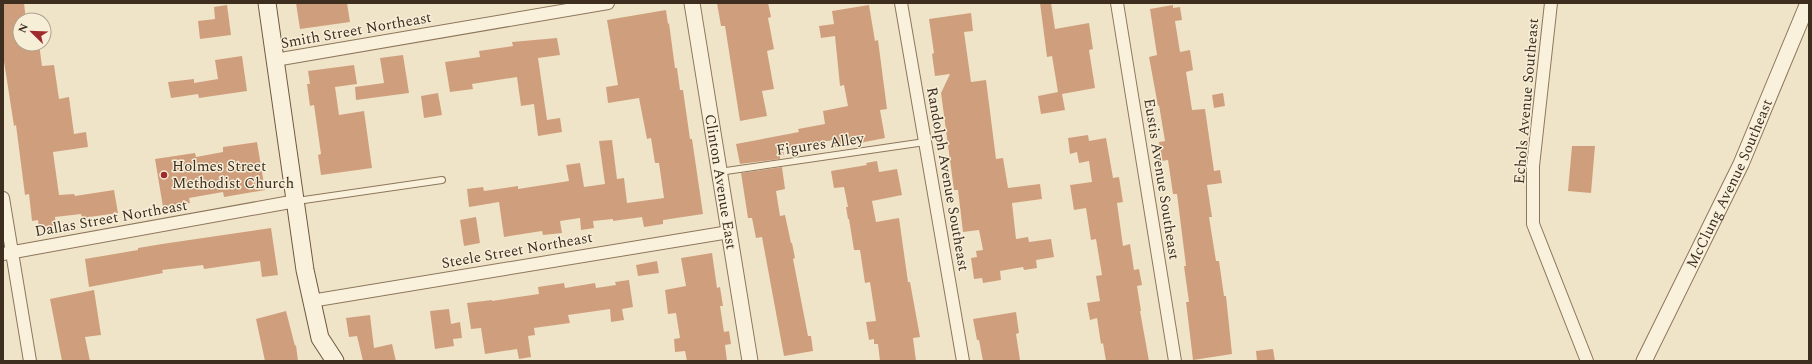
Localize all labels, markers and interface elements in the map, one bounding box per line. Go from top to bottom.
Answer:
street label: Smith Street Northeast [279,6,433,55]
north arrow [12,12,52,52]
street label: Echols Avenue Southeast [1508,17,1545,185]
text: N [14,21,33,36]
street label: Randolph Avenue Southeast [920,85,975,273]
street label: McClung Avenue Southeast [1680,95,1779,272]
street label: Eustis Avenue Southeast [1137,97,1186,261]
street label: Clinton Avenue East [698,112,743,251]
street label: Figures Alley [775,127,866,162]
place label: Holmes Street Methodist Church [172,155,295,195]
marker: Holmes Street Methodist Church [159,170,169,180]
street label: Dallas Street Northeast [33,194,189,243]
street label: Steele Street Northeast [440,226,594,275]

